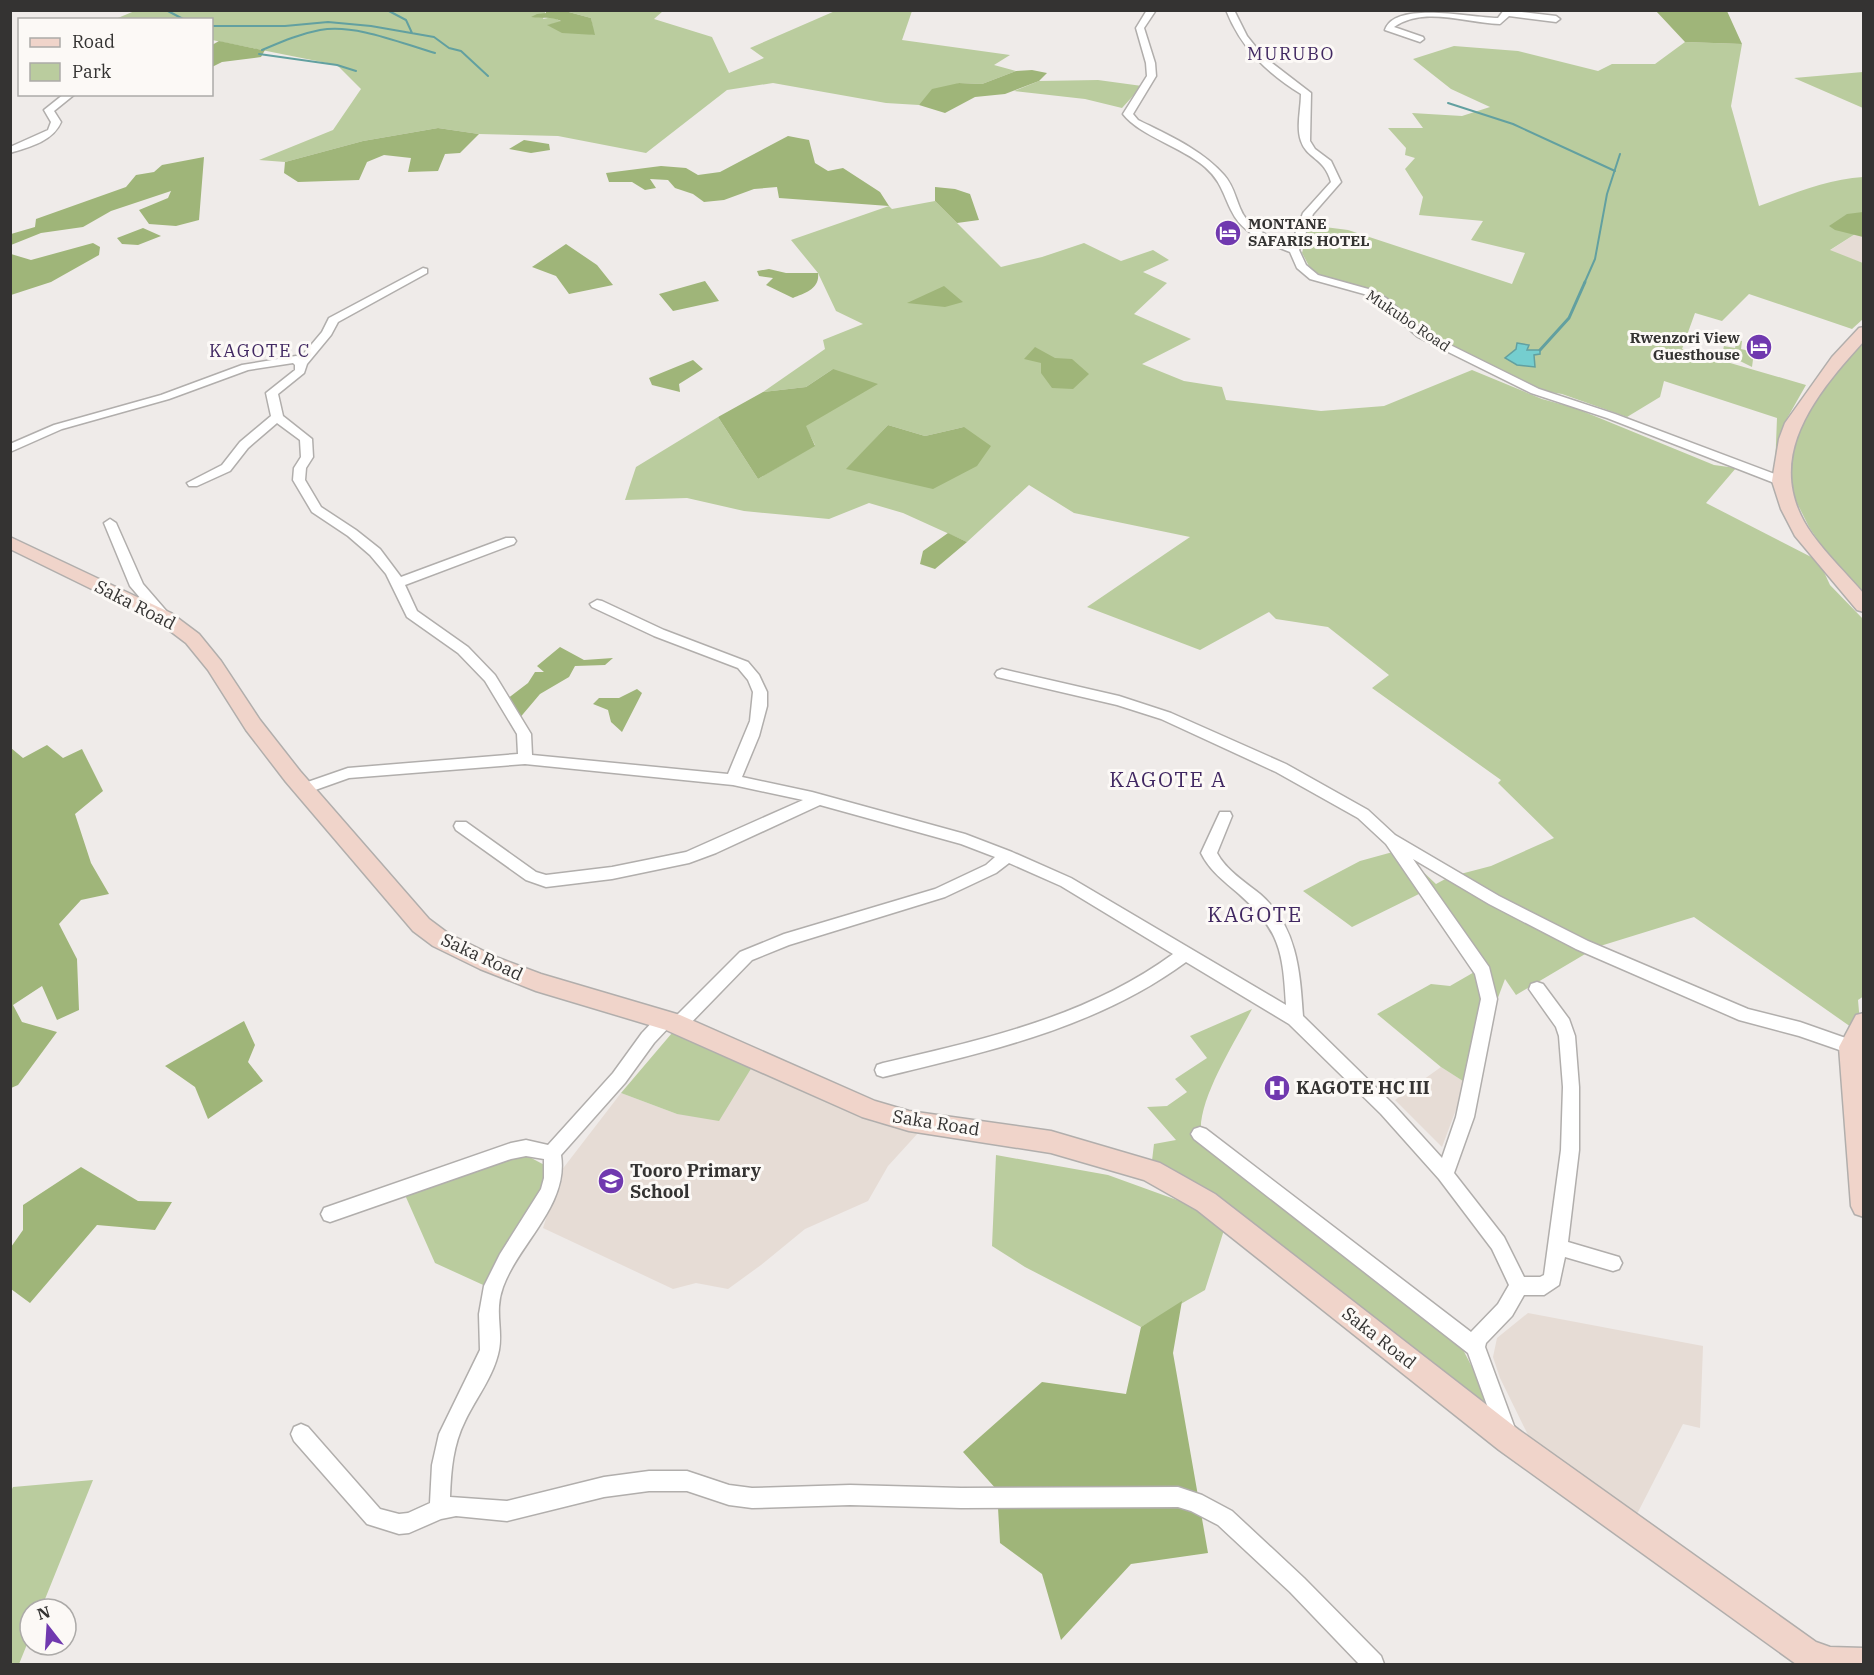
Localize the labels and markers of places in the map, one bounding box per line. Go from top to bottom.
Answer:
place label: MONTANE SAFARIS HOTEL [1248,214,1370,250]
hotel icon: MONTANE SAFARIS HOTEL [1213,218,1243,248]
place label: Rwenzori View Guesthouse [1630,328,1740,364]
hotel icon: Rwenzori View Guesthouse [1744,332,1774,362]
hospital icon: KAGOTE HC III [1262,1073,1292,1103]
place label: KAGOTE HC III [1296,1076,1430,1099]
place label: Tooro Primary School [630,1159,762,1203]
school or university icon: Tooro Primary School [596,1166,626,1196]

